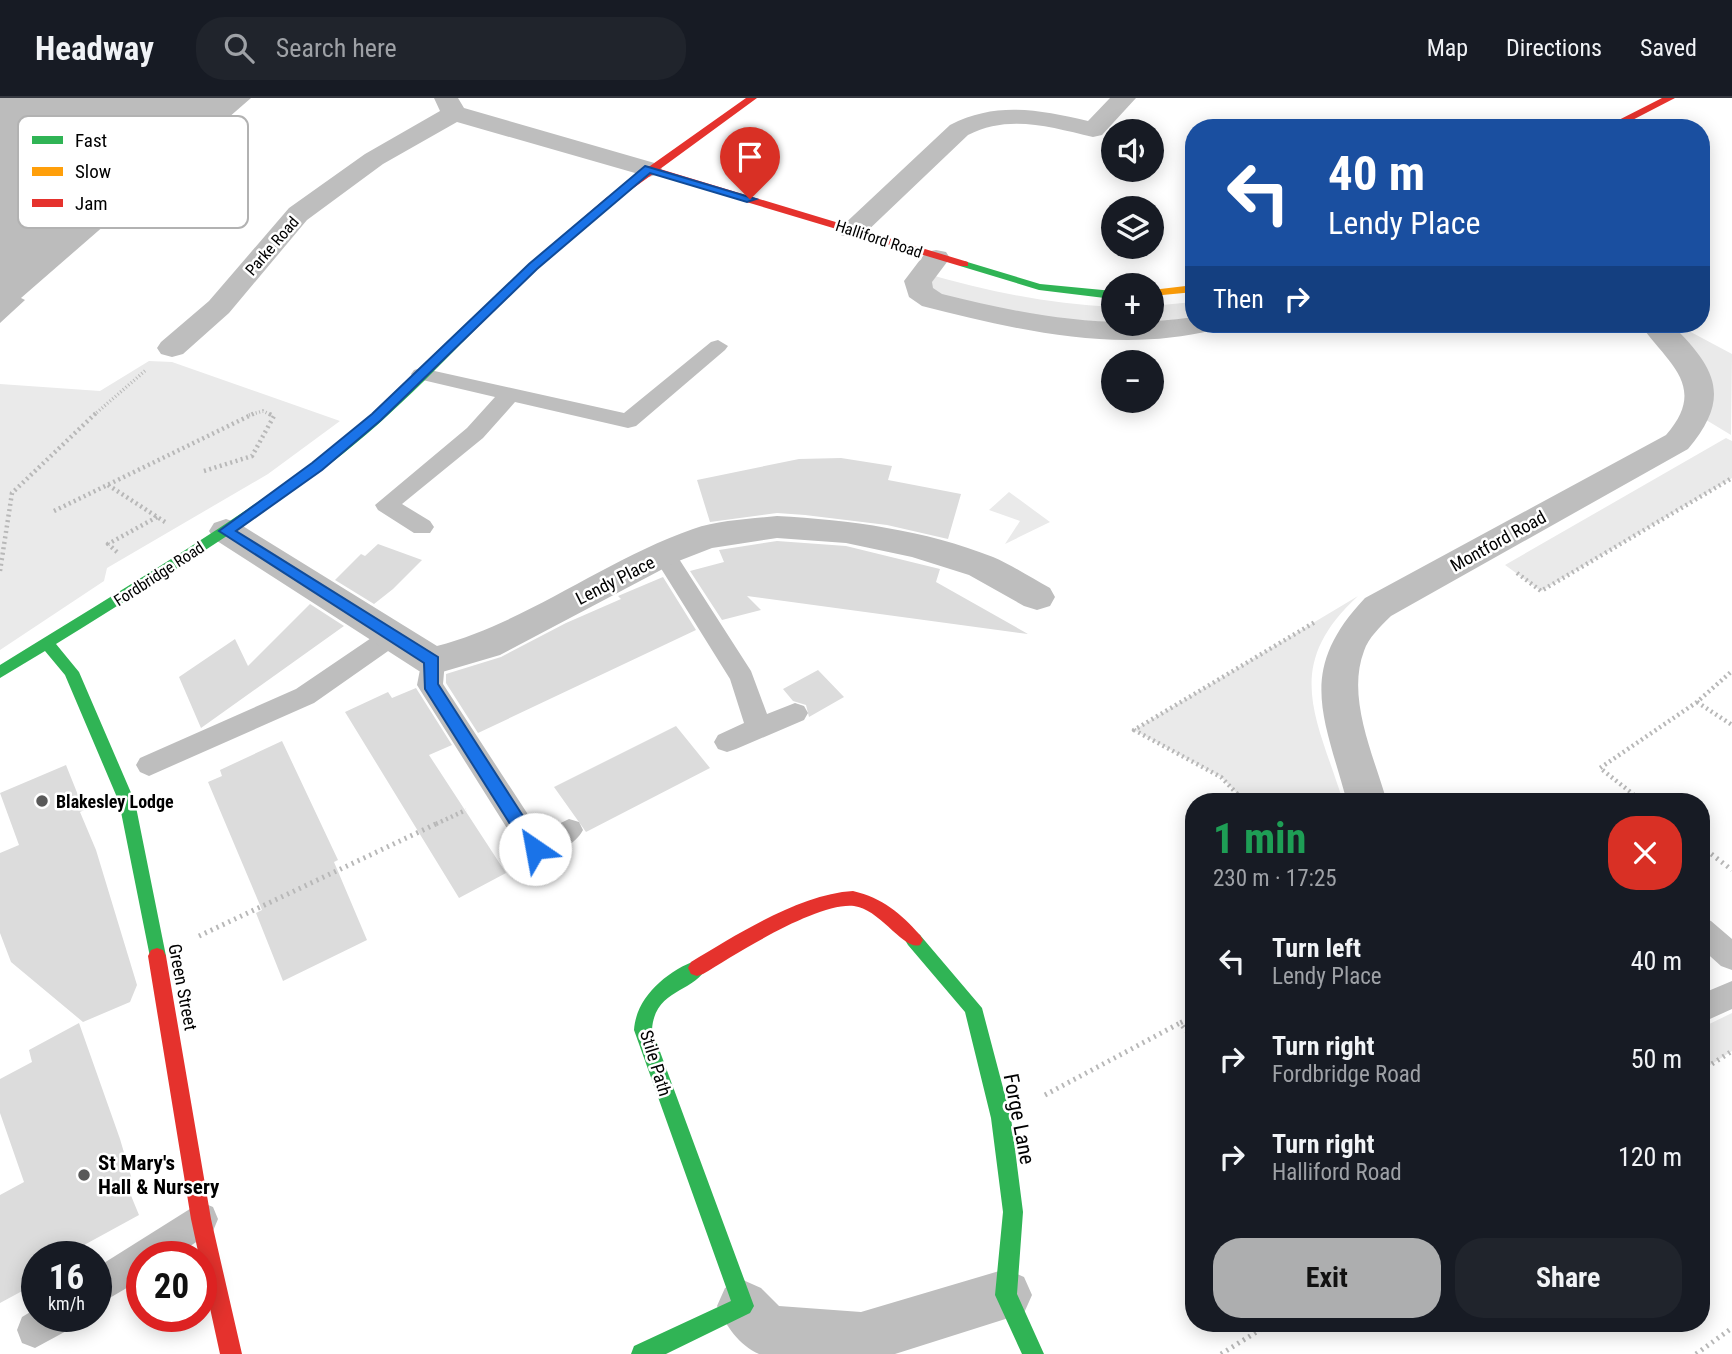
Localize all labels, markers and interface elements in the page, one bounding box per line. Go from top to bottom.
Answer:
search box [196,17,686,80]
text: Headway [35,29,154,68]
icon: search [220,29,258,67]
text: Search here [276,33,397,63]
text: Map [1427,34,1468,62]
text: Directions [1506,34,1602,62]
text: Saved [1640,34,1697,62]
legend [18,116,248,228]
map controls [1101,119,1164,413]
button: sound [1101,119,1164,182]
pin [720,127,780,199]
text: Fast [75,129,107,152]
icon: arrive [731,138,769,176]
text: 40 m [1328,145,1425,202]
icon: left [1213,147,1304,238]
text: Slow [75,160,111,183]
text: Jam [75,192,108,215]
button: layers [1101,196,1164,259]
text: Lendy Place [1328,204,1480,242]
street label: Parke Road [241,213,303,279]
street label: Halliford Road [833,216,925,262]
button: + [1101,273,1164,336]
icon: right [1278,280,1316,318]
text: Then [1213,284,1264,314]
button: − [1101,350,1164,413]
street label: Montford Road [1447,506,1549,576]
street label: Fordbridge Road [110,538,208,610]
street label: Lendy Place [572,551,658,609]
place label: Blakesley Lodge [56,791,174,812]
marker: Blakesley Lodge [34,793,50,809]
position arrow [498,812,572,886]
text: 1 min [1213,814,1306,863]
button: close [1608,816,1682,890]
text: 230 m · 17:25 [1213,865,1337,892]
text: Turn left [1272,933,1361,963]
street label: Green Street [164,942,202,1032]
icon: left [1213,942,1251,980]
text: 40 m [1631,946,1682,976]
text: Lendy Place [1272,963,1382,990]
street label: Stile Path [636,1027,676,1099]
text: Turn right [1272,1031,1374,1061]
icon: right [1213,1040,1251,1078]
text: 50 m [1631,1044,1682,1074]
text: Fordbridge Road [1272,1061,1421,1088]
street label: Forge Lane [998,1072,1040,1166]
text: Turn right [1272,1129,1374,1159]
icon: right [1213,1138,1251,1176]
text: 120 m [1618,1142,1682,1172]
place label: St Mary's Hall & Nursery [98,1151,220,1199]
text: Halliford Road [1272,1159,1402,1186]
marker: St Mary's Hall & Nursery [76,1167,92,1183]
button: Exit [1213,1238,1441,1318]
button: Share [1455,1238,1682,1318]
speed limit sign: 20 [126,1241,217,1332]
text: 16 [49,1257,84,1298]
text: km/h [48,1293,85,1314]

